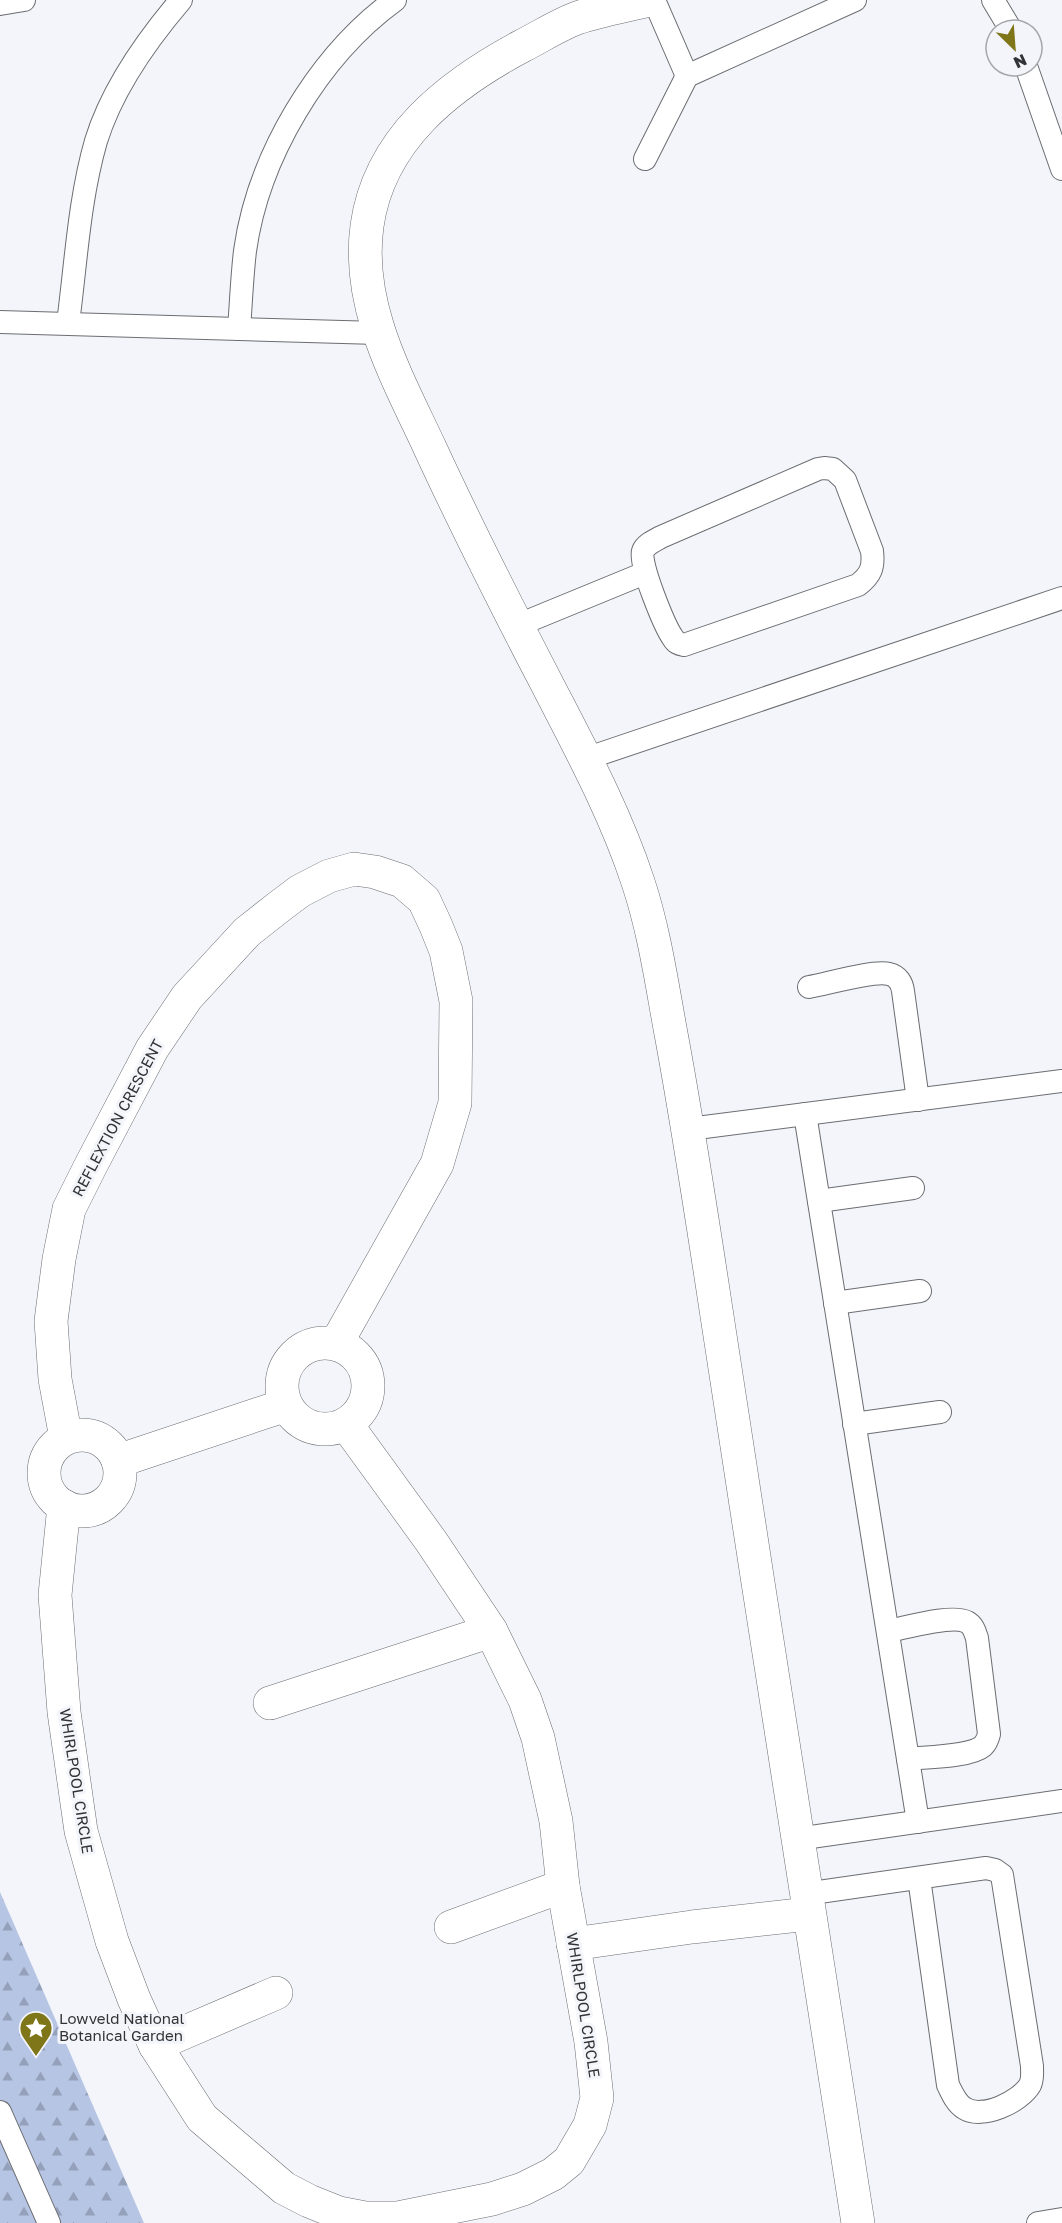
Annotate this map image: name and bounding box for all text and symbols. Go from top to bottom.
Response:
north arrow [984,18,1044,78]
text: N [1011,50,1030,73]
street label: REFLEXTION CRESCENT [68,1036,166,1199]
street label: WHIRLPOOL CIRCLE [57,1707,97,1855]
street label: WHIRLPOOL CIRCLE [564,1931,604,2079]
place label: Lowveld National Botanical Garden [59,2009,185,2044]
place icon: Lowveld National Botanical Garden [18,2010,54,2057]

